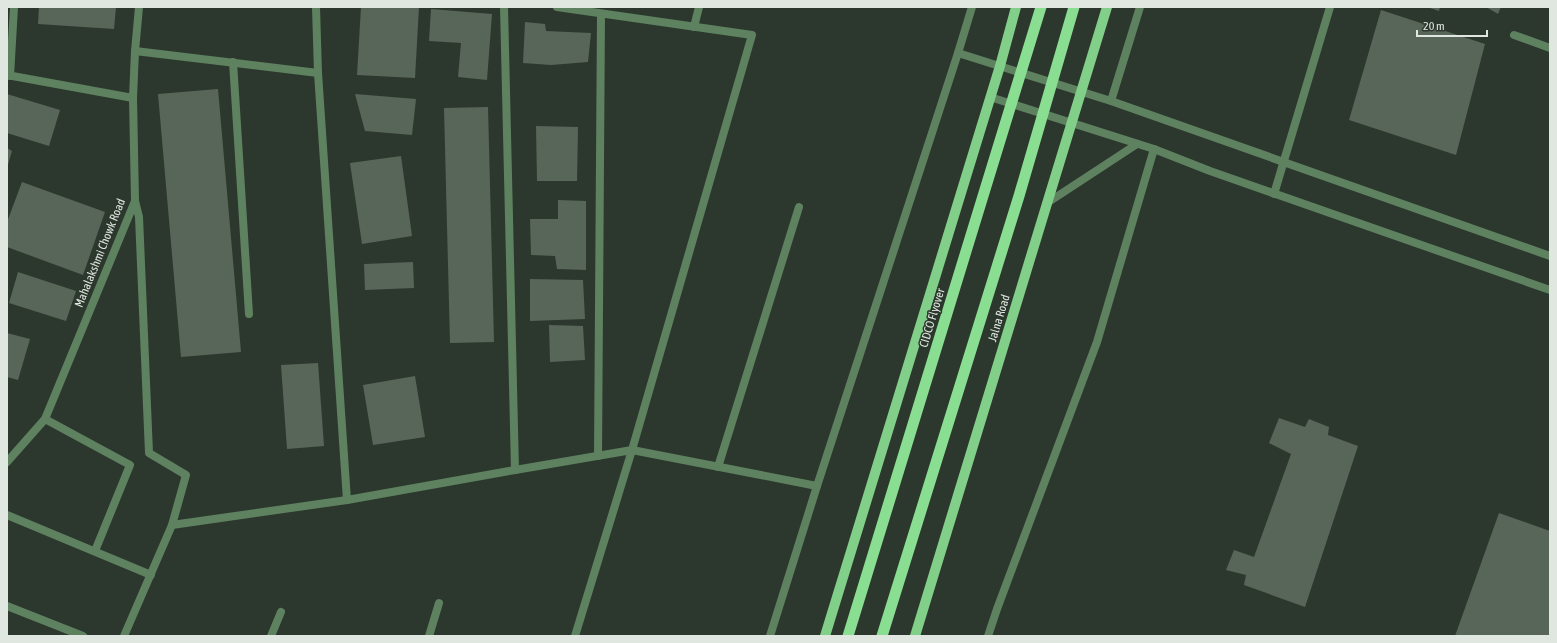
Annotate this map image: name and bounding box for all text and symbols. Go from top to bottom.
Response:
scale bar [1417,12,1487,38]
text: 20 m [1423,19,1445,33]
street label: Mahalakshmi Chowk Road [72,197,128,309]
street label: CIDCO Flyover [916,286,948,349]
street label: Jalna Road [985,293,1013,343]

